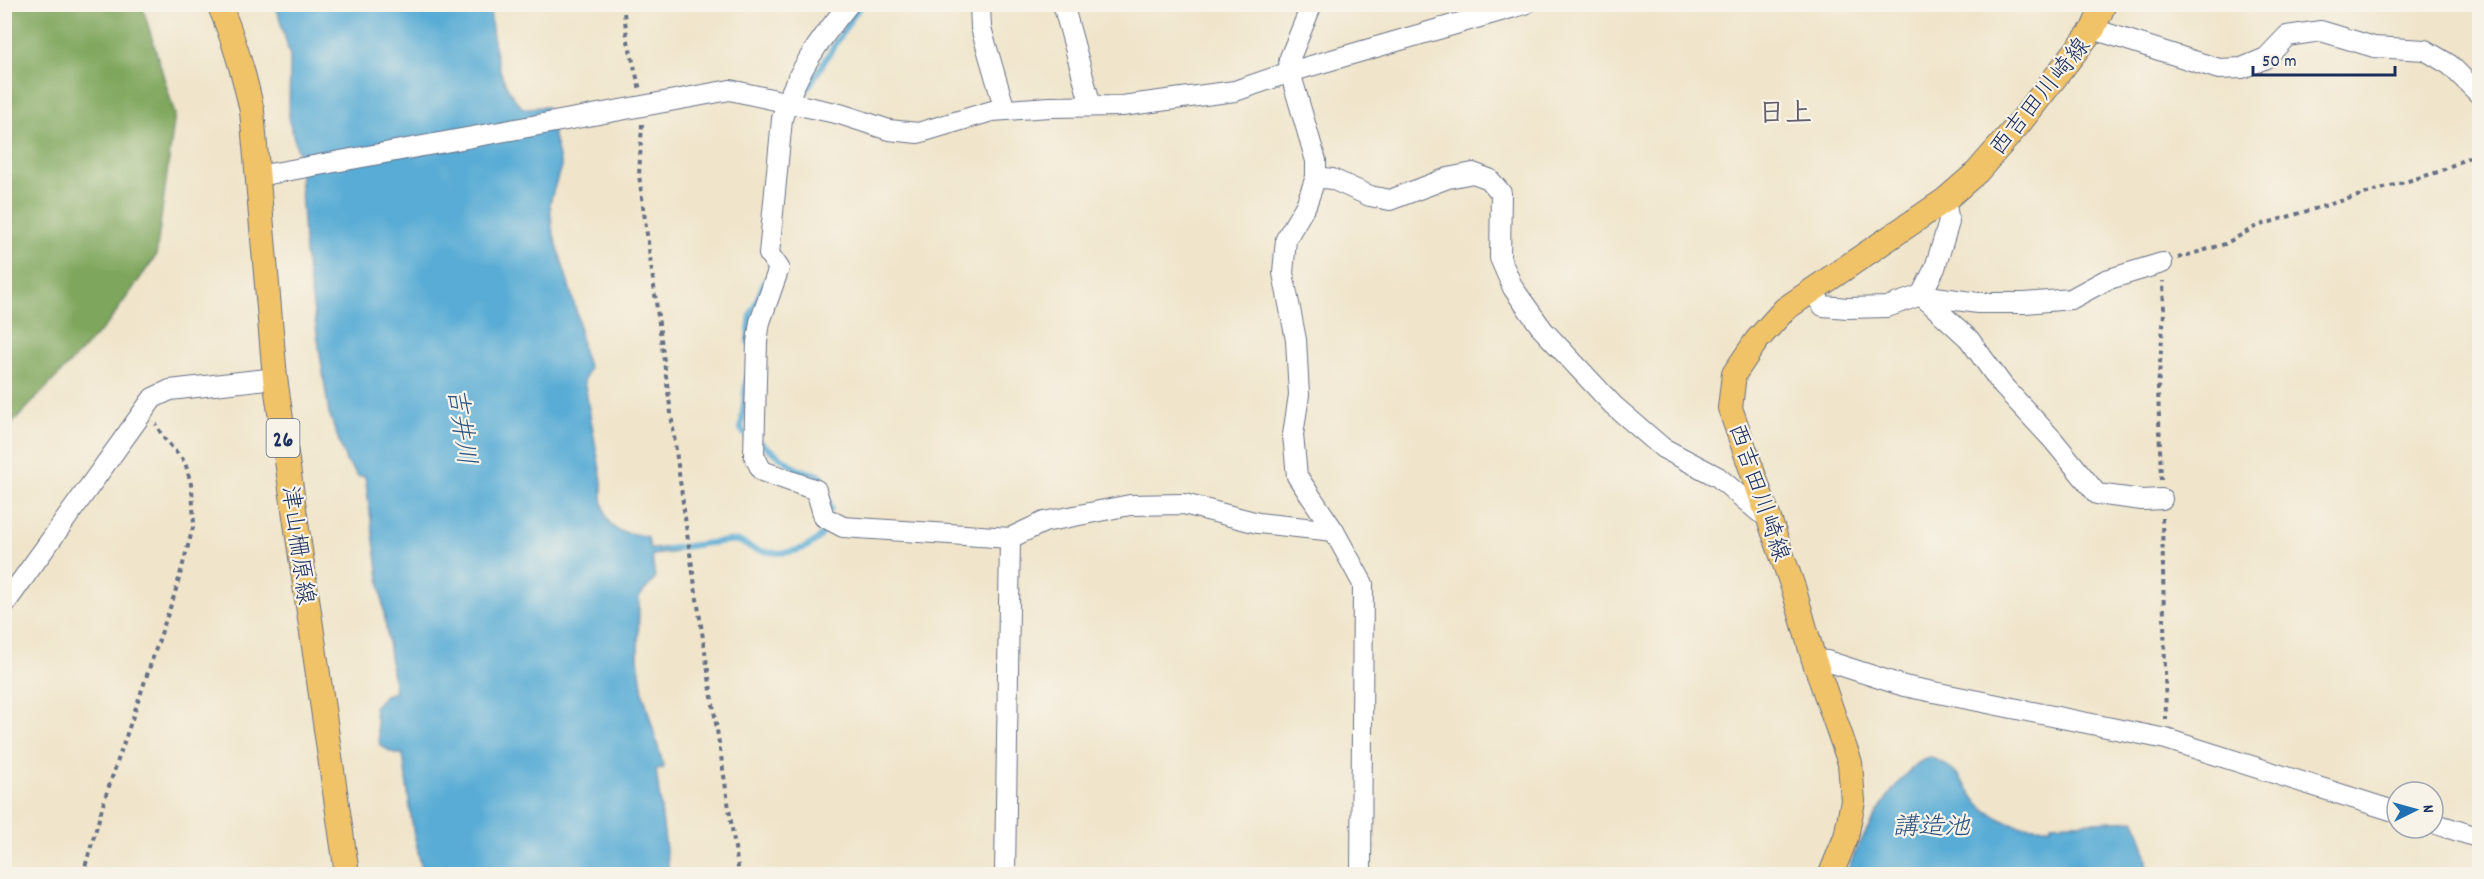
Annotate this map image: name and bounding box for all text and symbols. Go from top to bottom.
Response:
street label: 西吉田川崎線 [1983,31,2100,165]
scale bar [2253,39,2396,77]
text: 50 m [2262,50,2297,75]
district label: 日上 [1758,96,1812,135]
water label: 吉井川 [436,385,483,468]
road number: 26 [266,419,300,457]
street label: 西吉田川崎線 [1718,419,1797,567]
street label: 津山柵原線 [271,484,321,607]
north arrow [2385,780,2445,840]
text: N [2416,804,2439,814]
water label: 講造池 [1892,810,1971,847]

